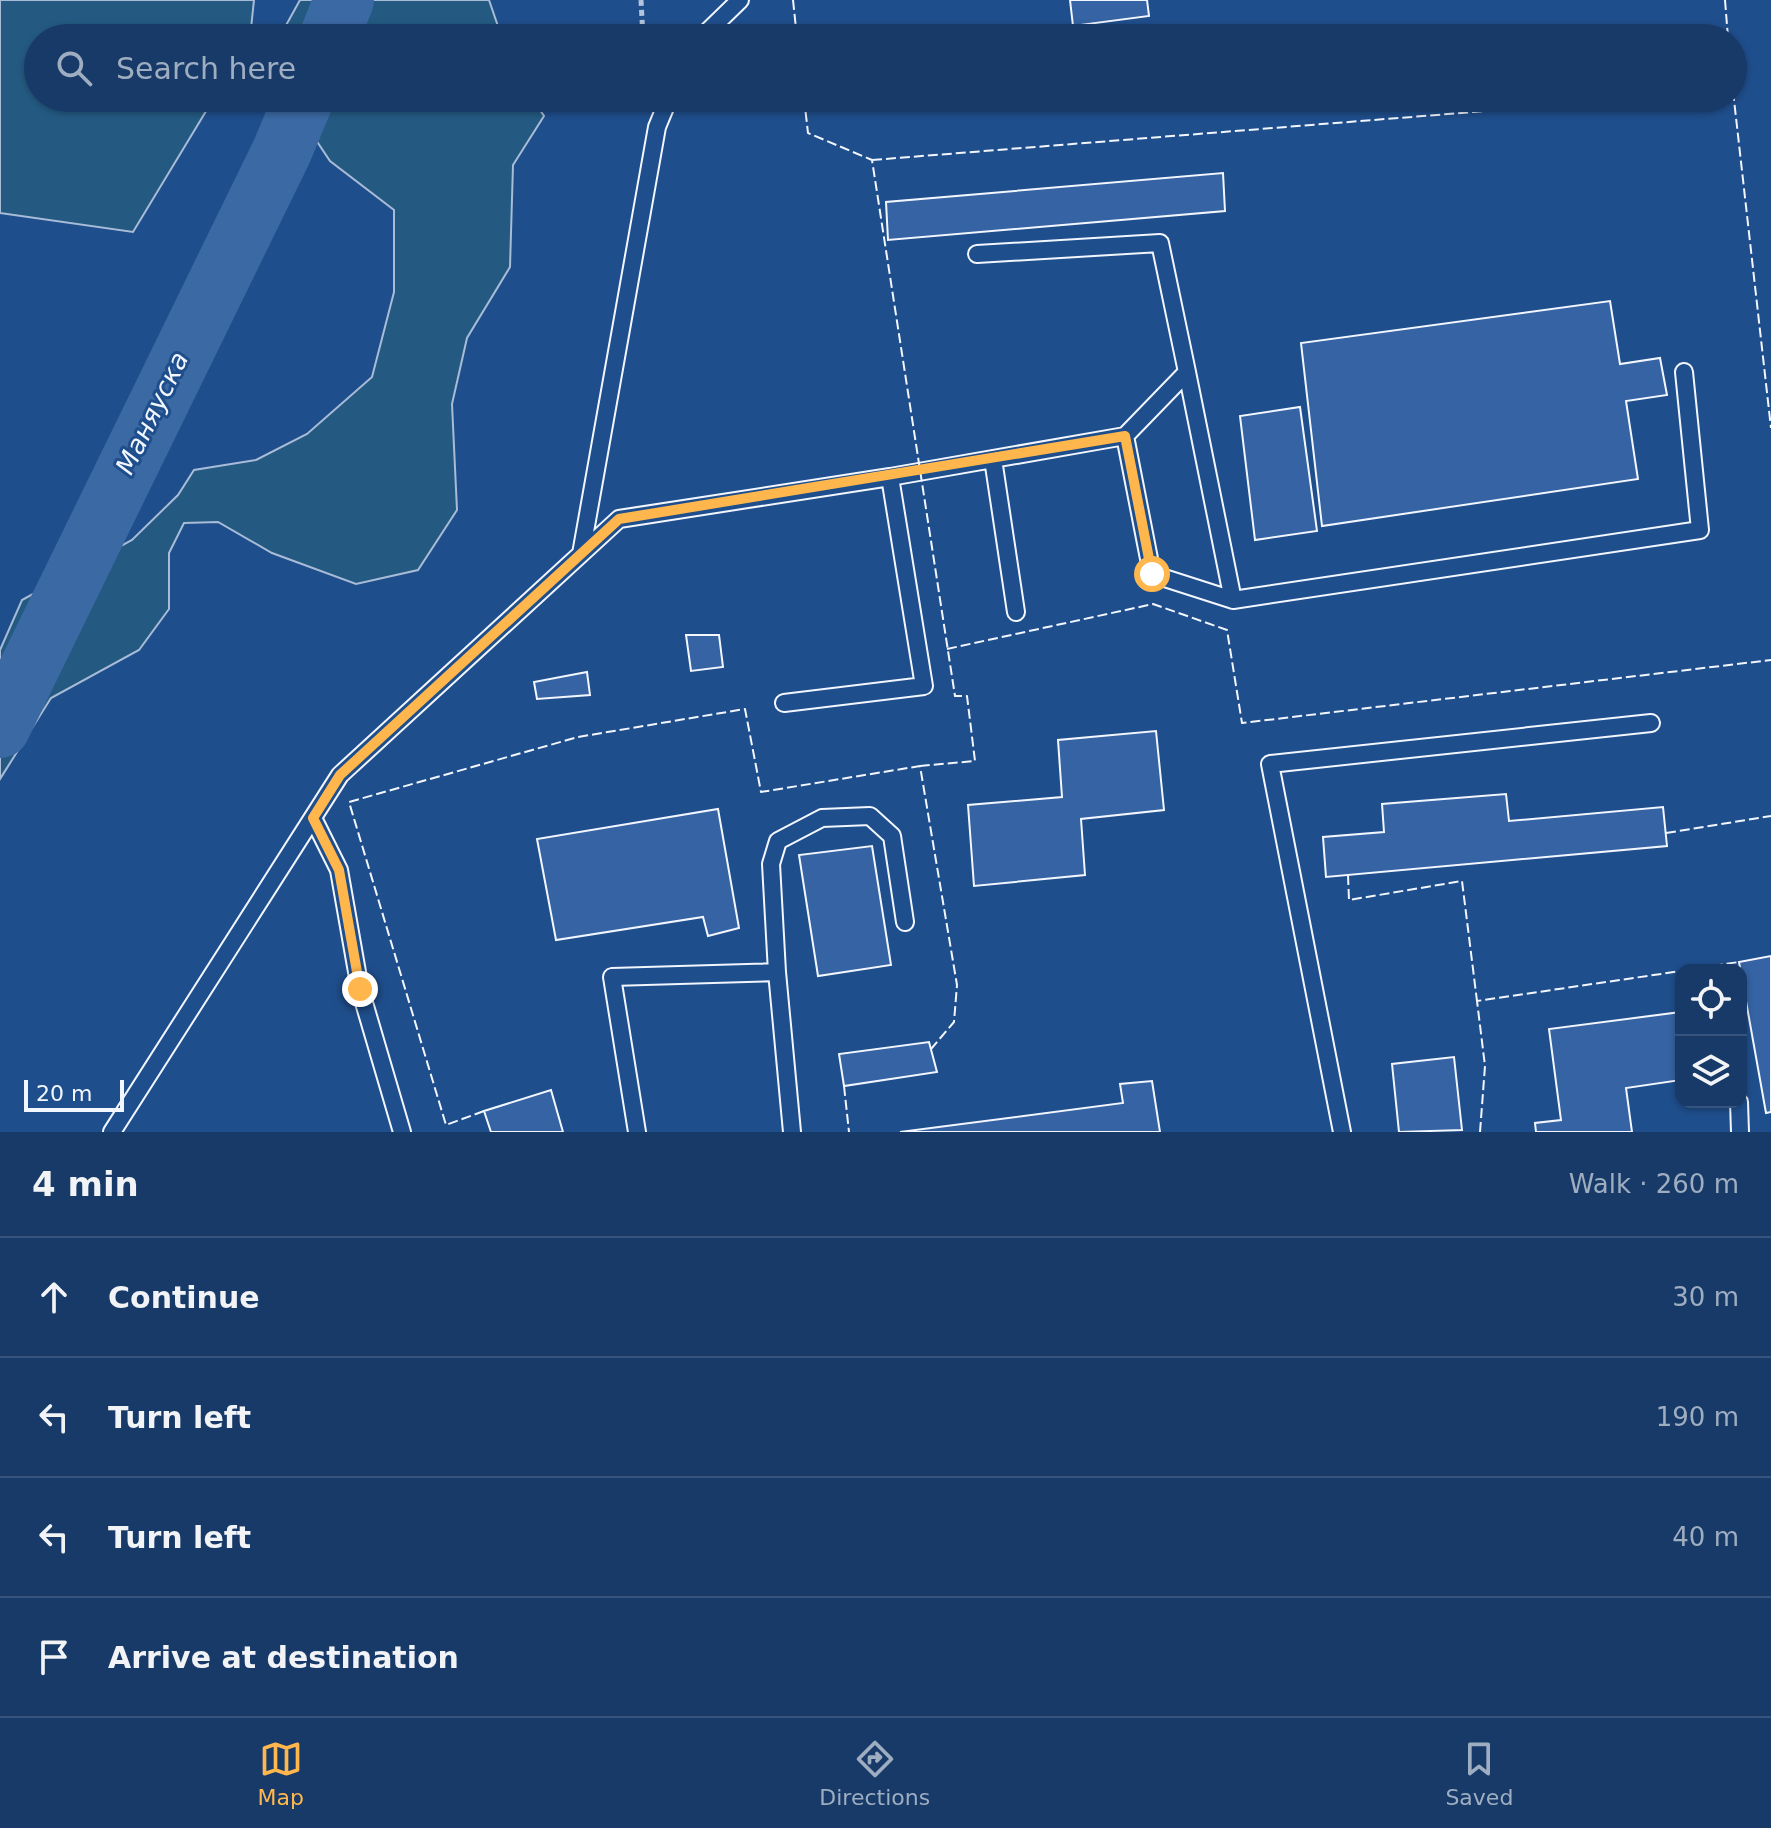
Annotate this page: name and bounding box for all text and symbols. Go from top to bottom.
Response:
search box [24,24,1747,112]
icon: search [52,46,96,90]
text: Search here [116,51,296,86]
water label: Маняуска [110,347,194,479]
route start [1134,556,1170,592]
map controls [1675,964,1747,1108]
button: locate [1675,964,1747,1036]
route end [342,971,378,1007]
button: layers [1675,1036,1747,1108]
scale bar [24,1076,124,1112]
text: 20 m [36,1081,92,1106]
text: 4 min [32,1164,139,1204]
text: Walk · 260 m [1569,1169,1739,1199]
icon: ahead [32,1275,76,1319]
text: Continue [108,1280,260,1315]
text: 30 m [1672,1282,1739,1312]
icon: left [32,1395,76,1439]
text: Turn left [108,1400,251,1435]
text: 190 m [1656,1402,1739,1432]
icon: left [32,1515,76,1559]
text: Turn left [108,1520,251,1555]
text: 40 m [1672,1522,1739,1552]
icon: arrive [32,1635,76,1679]
text: Arrive at destination [108,1640,459,1675]
tab: Map [258,1737,304,1810]
tab: Directions [819,1737,930,1810]
tab: Saved [1445,1737,1513,1810]

